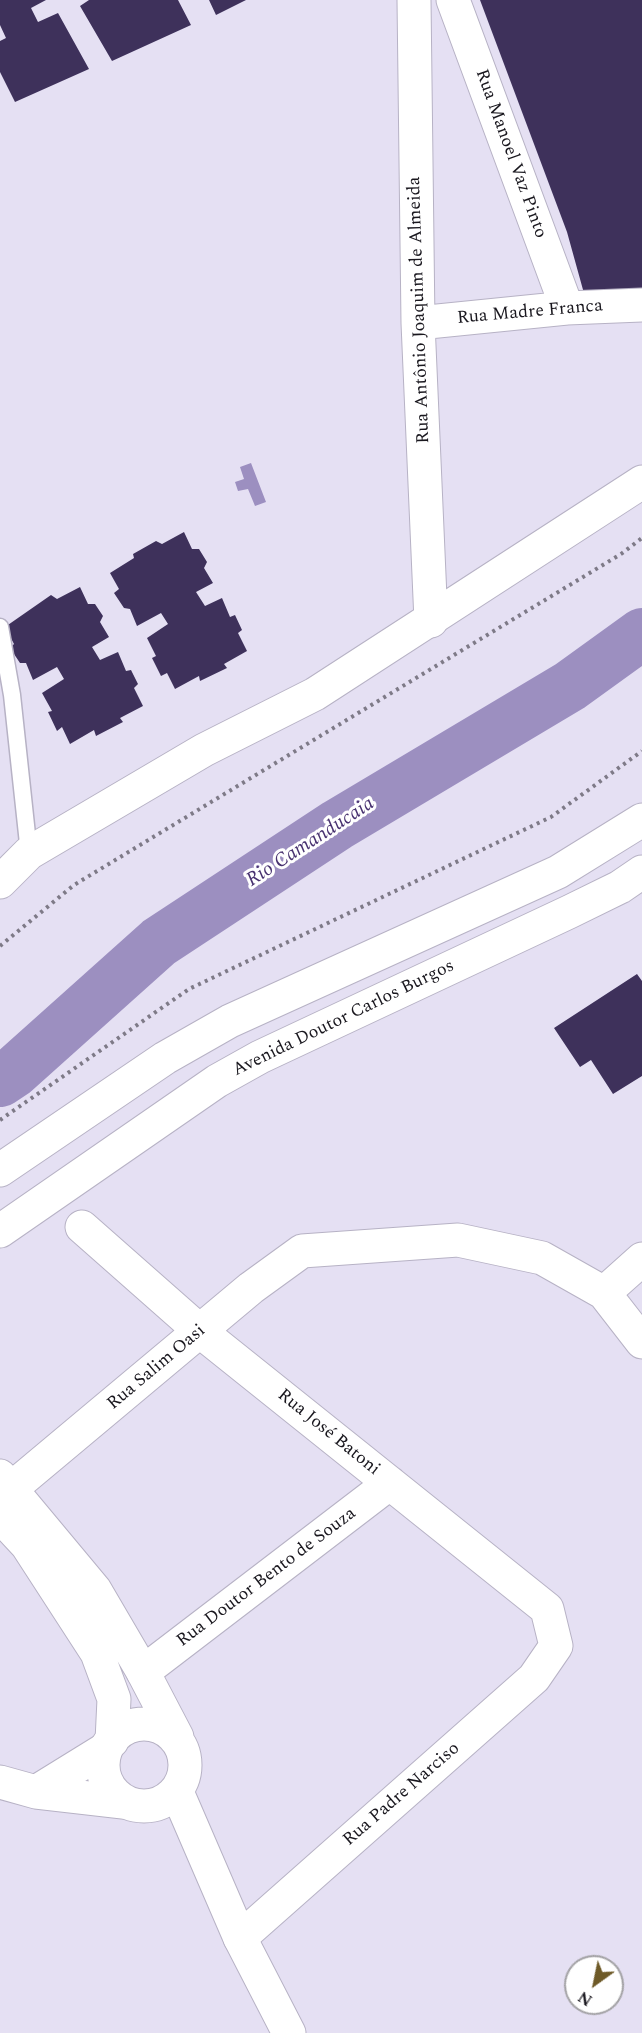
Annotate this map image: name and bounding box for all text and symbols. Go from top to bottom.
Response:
street label: Rua Manoel Vaz Pinto [469,67,551,241]
street label: Rua Antônio Joaquim de Almeida [405,176,435,444]
street label: Rua Madre Franca [456,296,604,330]
water label: Rio Camanducaia [243,793,379,893]
street label: Avenida Doutor Carlos Burgos [230,956,458,1082]
street label: Rua Salim Oasi [103,1321,211,1415]
street label: Rua José Batoni [272,1385,384,1481]
street label: Rua Doutor Bento de Souza [173,1503,361,1653]
street label: Rua Padre Narciso [339,1738,465,1852]
north arrow [564,1955,624,2015]
text: N [573,1985,597,2012]

